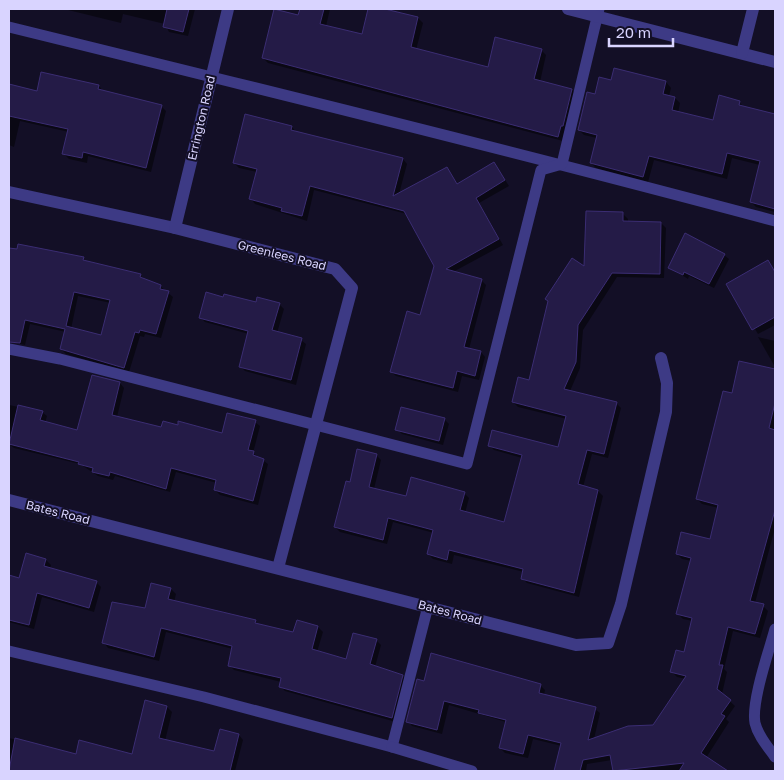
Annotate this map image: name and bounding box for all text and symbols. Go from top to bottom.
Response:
scale bar [609,15,673,47]
text: 20 m [616,23,651,41]
street label: Errington Road [184,74,218,162]
street label: Greenlees Road [236,237,328,273]
street label: Bates Road [25,497,91,527]
street label: Bates Road [417,596,483,628]

